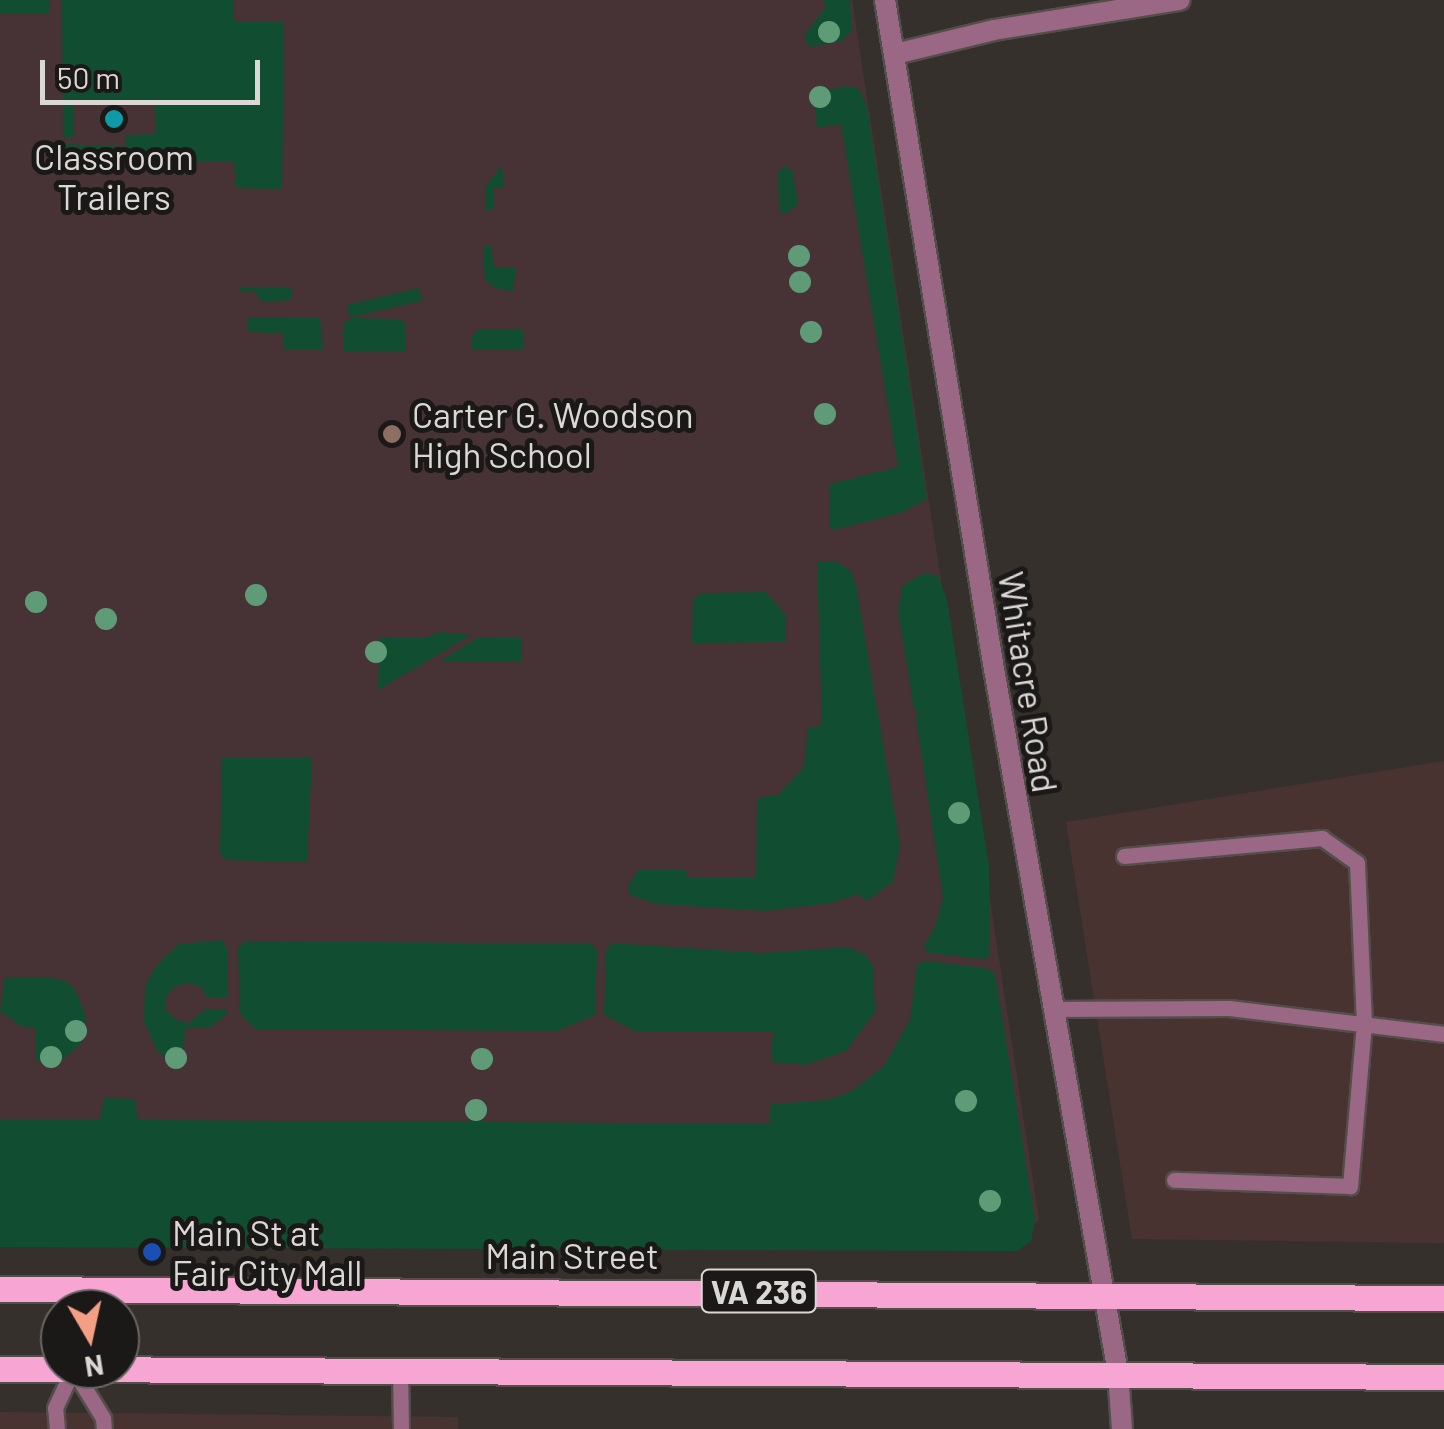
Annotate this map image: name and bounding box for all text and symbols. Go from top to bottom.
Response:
scale bar [45,40,265,102]
text: 50 m [57,59,120,95]
marker: Classroom Trailers [103,108,125,130]
place label: Classroom Trailers [34,135,194,217]
place label: Carter G. Woodson High School [412,393,694,475]
marker: Carter G. Woodson High School [381,423,403,445]
street label: Whitacre Road [991,569,1067,795]
place label: Main St at Fair City Mall [172,1211,362,1293]
street label: Main Street [485,1234,659,1276]
marker: Main St at Fair City Mall [141,1241,163,1263]
road number: VA 236 [699,1264,819,1318]
north arrow [40,1289,140,1389]
text: N [83,1348,106,1385]

